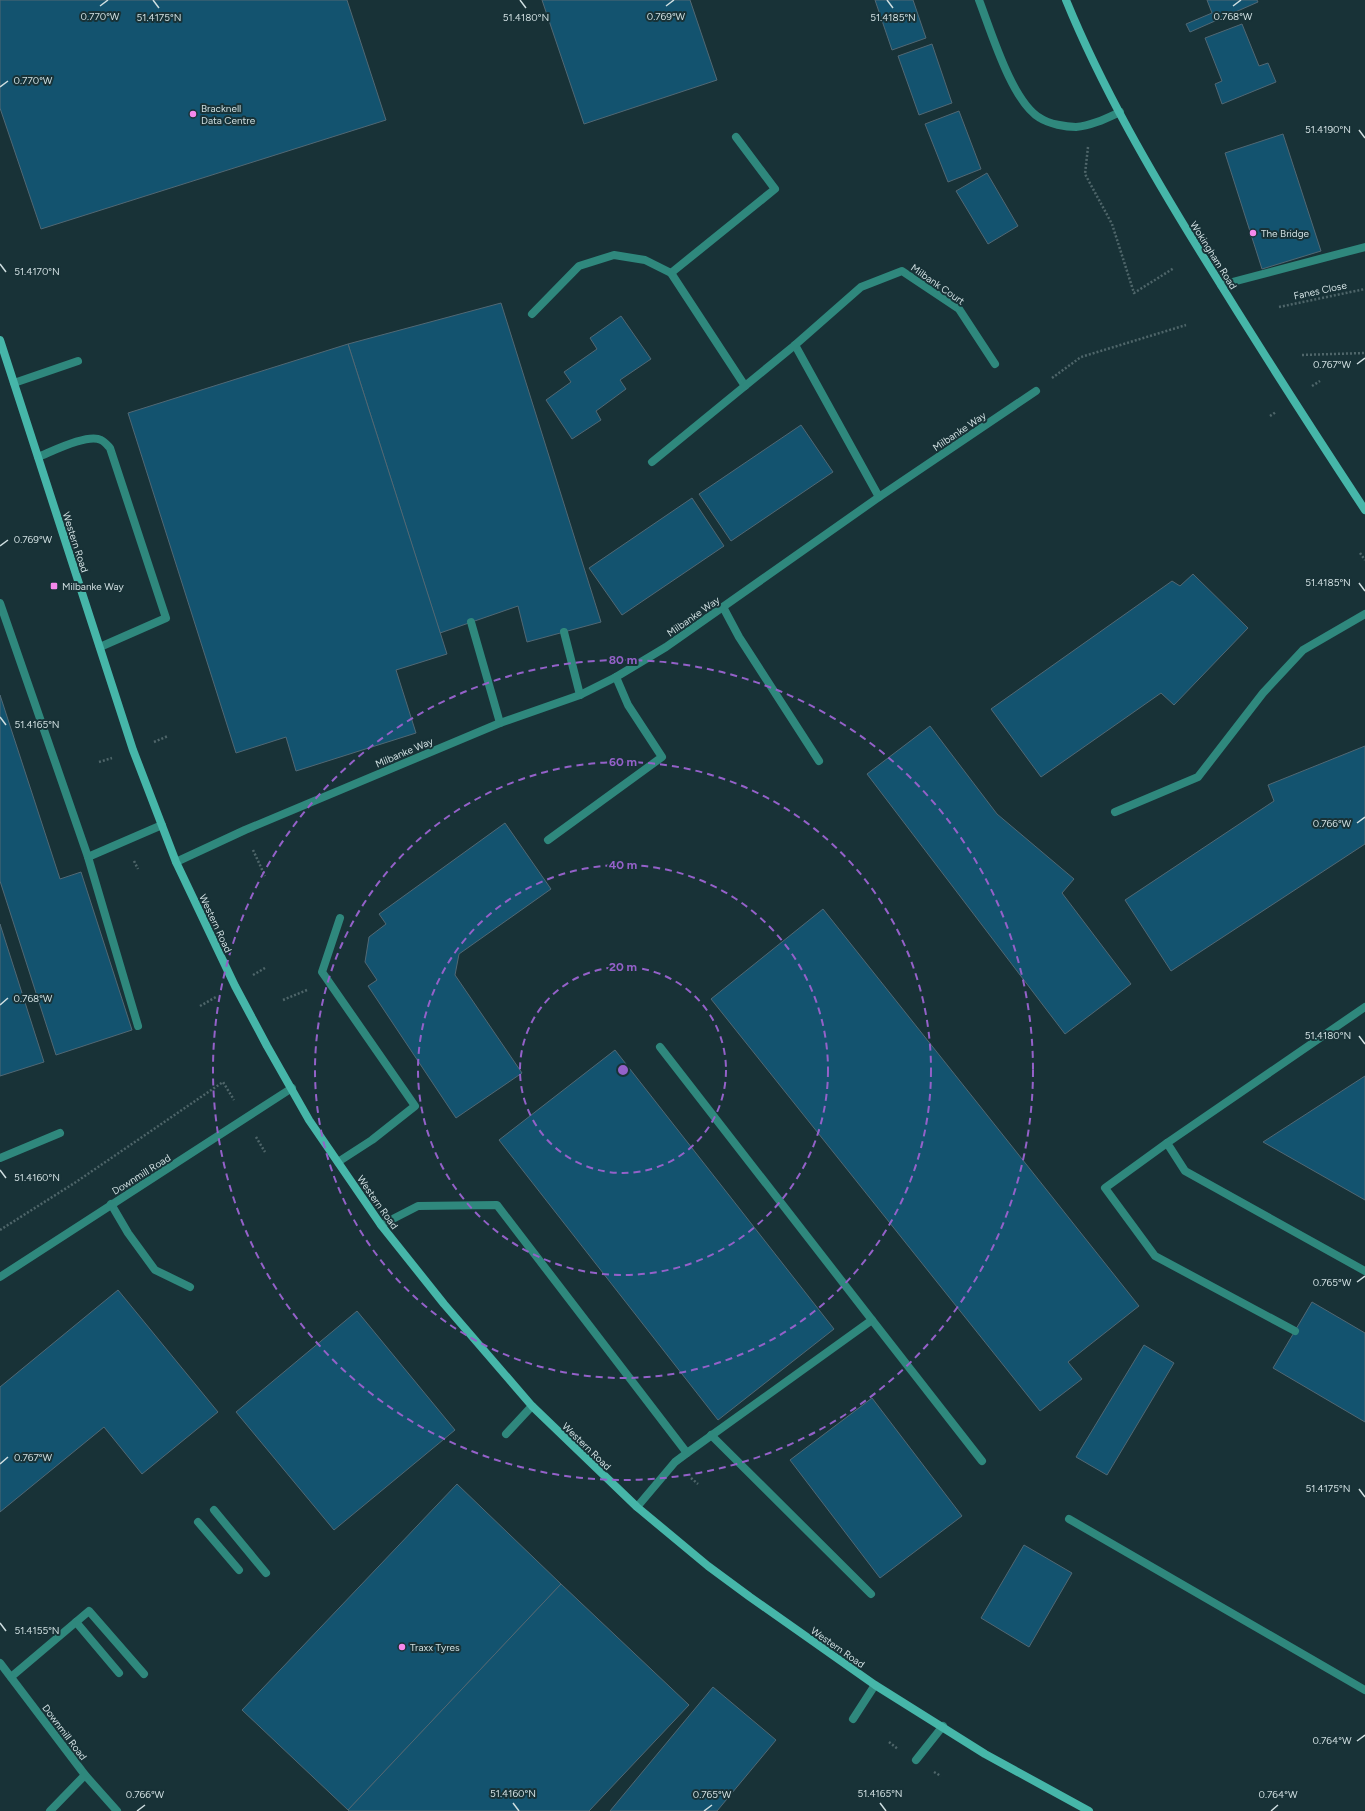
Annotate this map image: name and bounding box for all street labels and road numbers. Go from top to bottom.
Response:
street label: Wokingham Road [1187,219,1240,292]
street label: Milbank Court [908,261,967,308]
street label: Fanes Close [1292,278,1348,302]
street label: Milbanke Way [930,408,989,454]
street label: Western Road [60,510,91,574]
street label: Milbanke Way [664,593,723,639]
street label: Milbanke Way [373,734,436,770]
street label: Western Road [196,892,235,955]
street label: Downmill Road [110,1151,173,1198]
street label: Western Road [354,1173,401,1232]
street label: Western Road [559,1420,614,1473]
street label: Western Road [808,1624,867,1671]
street label: Downmill Road [39,1702,90,1763]

